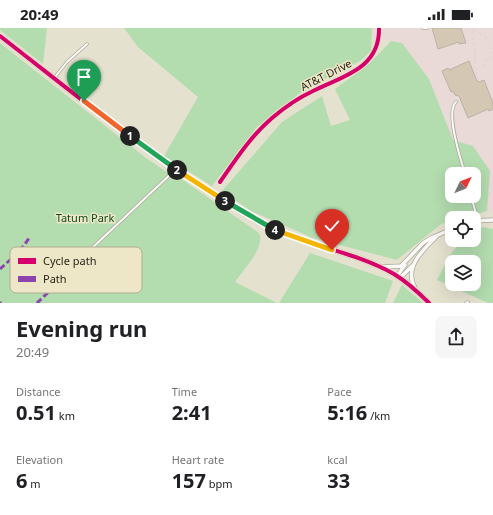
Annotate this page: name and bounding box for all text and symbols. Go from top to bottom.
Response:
text: 20:49 [20,4,59,24]
street label: AT&T Drive [298,55,354,94]
pin [67,60,101,101]
icon: arrive [73,66,95,88]
pin: 1 [120,126,140,146]
text: 1 [127,128,133,143]
pin: 2 [167,160,187,180]
text: 2 [174,162,180,177]
north arrow [445,167,481,203]
map controls [445,167,481,291]
pin: 3 [215,191,235,211]
text: 3 [222,193,228,208]
pin [315,209,349,250]
park label: Tatum Park [56,210,114,225]
button: locate [445,211,481,247]
icon: check [321,215,343,237]
pin: 4 [265,220,285,240]
text: 4 [272,222,278,237]
legend [10,247,142,293]
text: Cycle path [43,253,96,268]
button: layers [445,255,481,291]
text: Path [43,271,67,286]
text: Evening run [16,313,147,343]
button: share [435,316,477,358]
text: 20:49 [16,343,49,361]
text: Distance [16,384,61,399]
text: Time [172,384,197,399]
text: Pace [327,384,352,399]
text: 0.51 [16,399,56,426]
text: 2:41 [172,399,212,426]
text: 5:16 [327,399,367,426]
text: km [56,408,75,423]
text: /km [367,408,390,423]
text: Elevation [16,452,63,467]
text: Heart rate [172,452,224,467]
text: kcal [327,452,348,467]
text: 6 [16,467,27,494]
text: 157 [172,467,206,494]
text: 33 [327,467,350,494]
text: m [27,476,41,491]
text: bpm [206,476,233,491]

